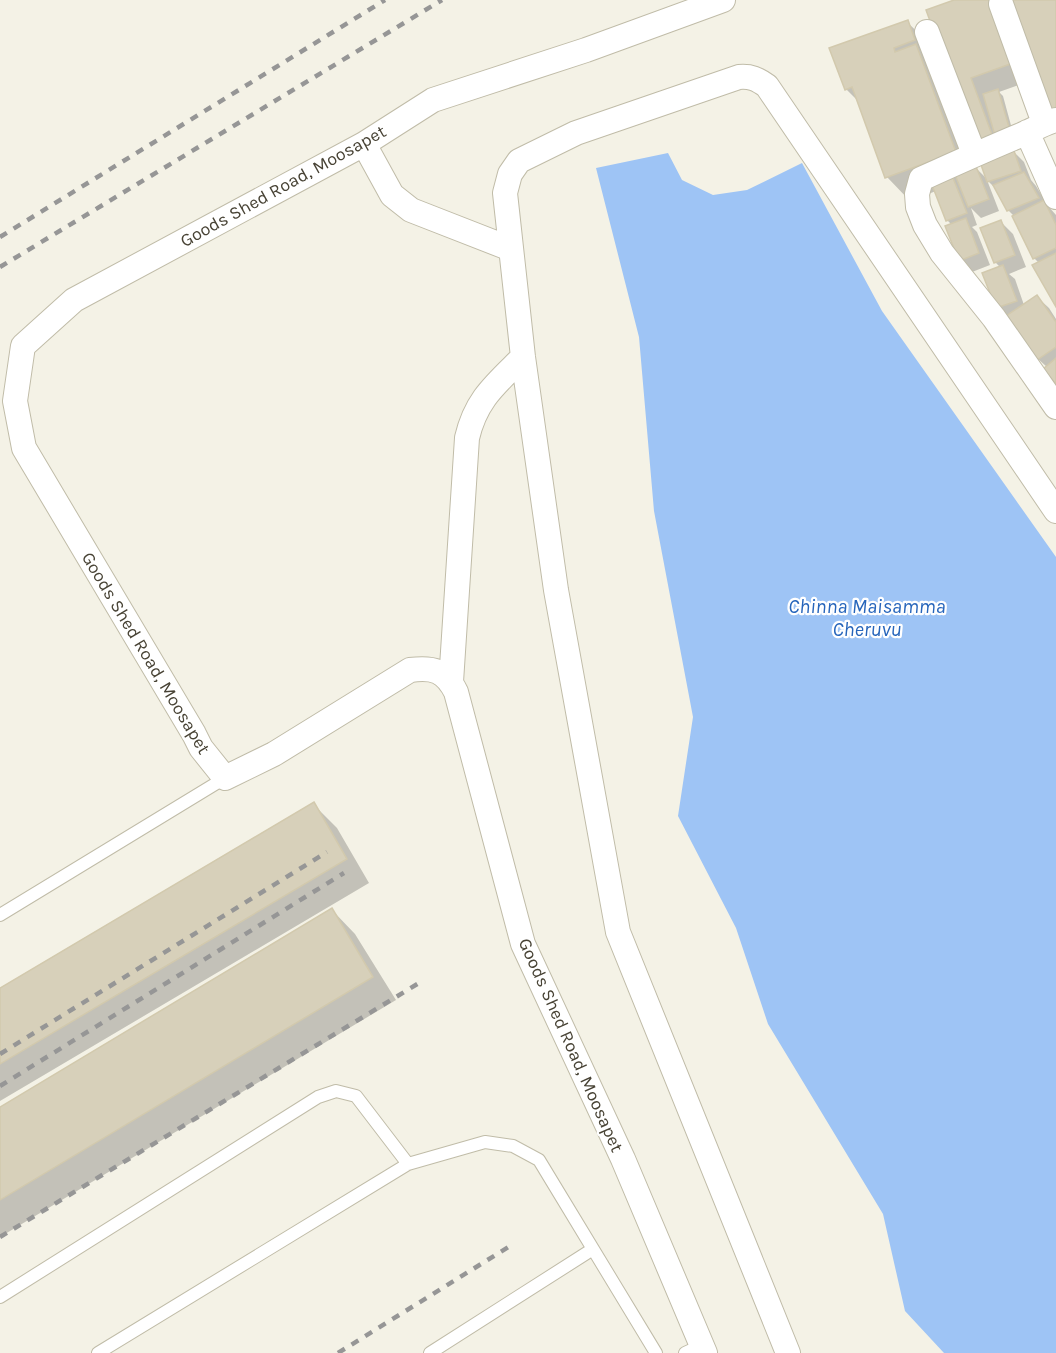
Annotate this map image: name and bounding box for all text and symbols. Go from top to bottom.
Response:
street label: Goods Shed Road, Moosapet [176,120,390,252]
street label: Goods Shed Road, Moosapet [77,548,215,758]
water label: Chinna Maisamma Cheruvu [788,595,946,641]
street label: Goods Shed Road, Moosapet [514,935,628,1156]

